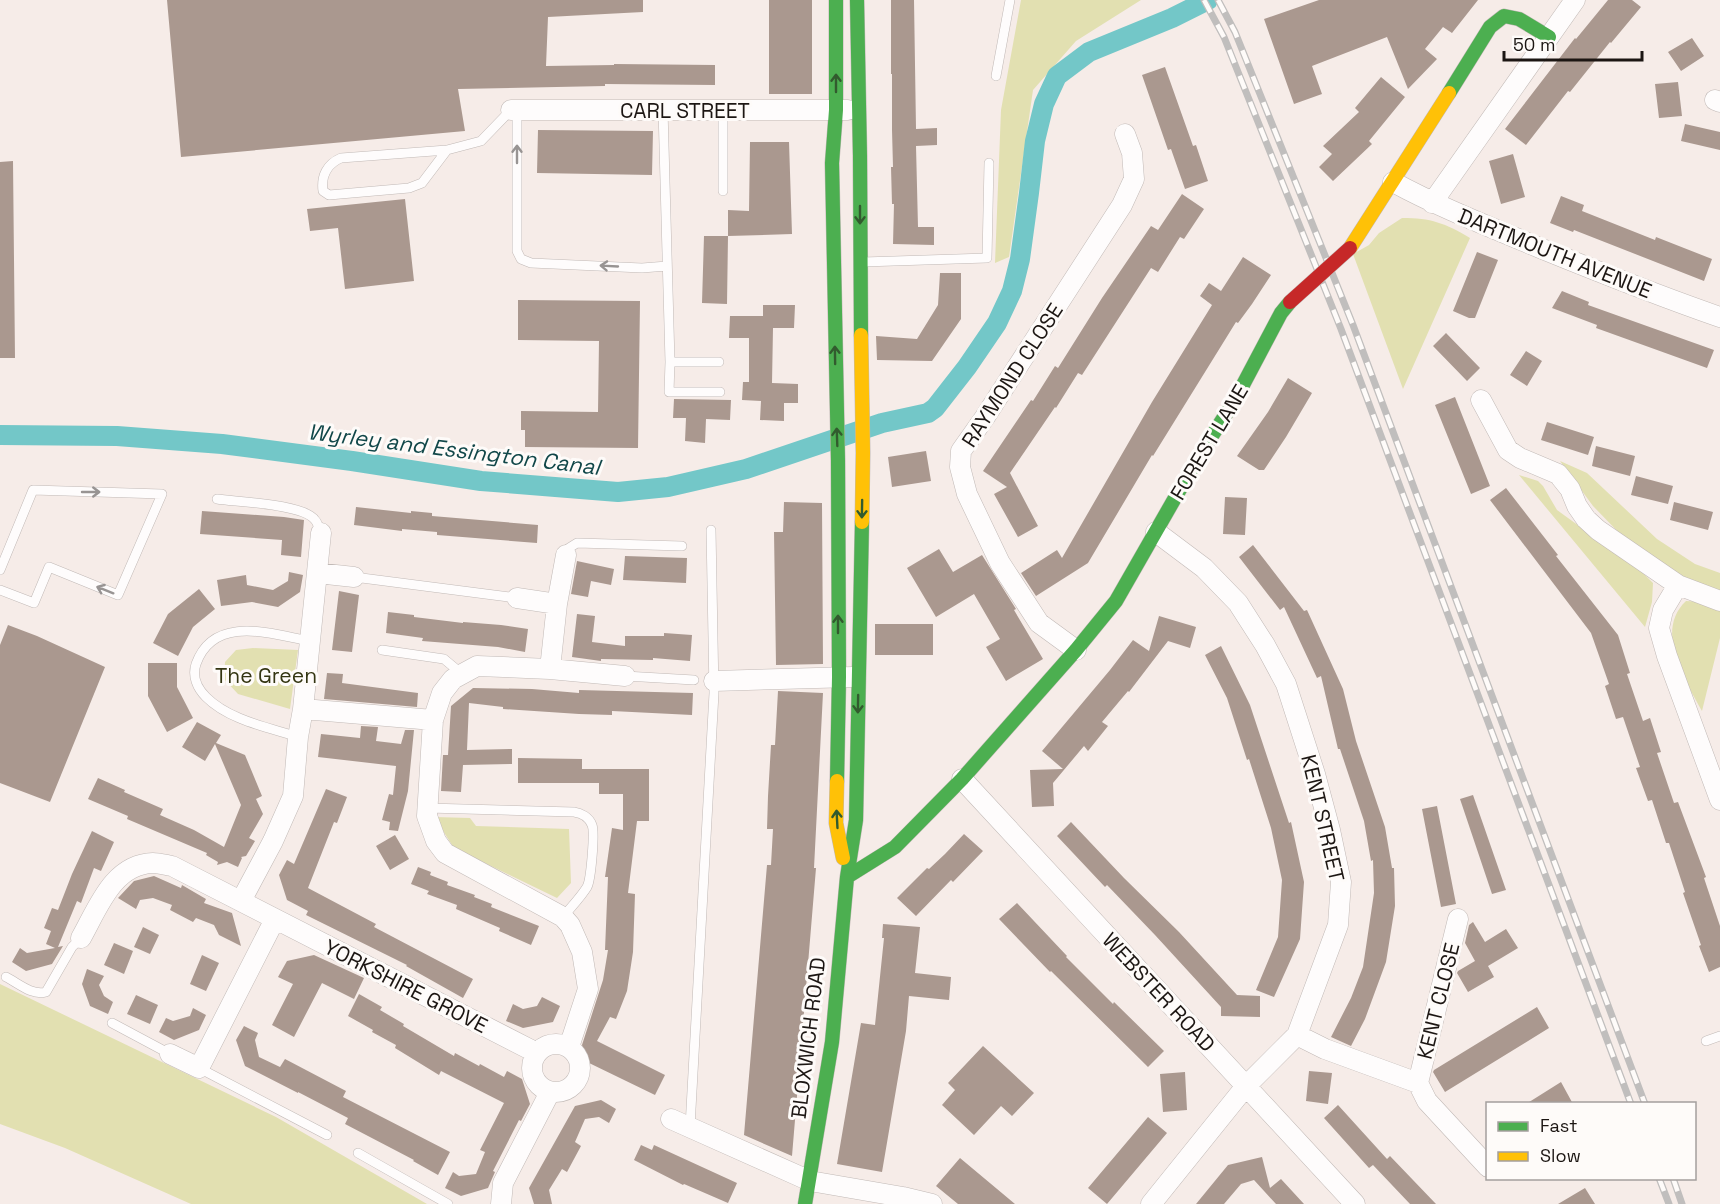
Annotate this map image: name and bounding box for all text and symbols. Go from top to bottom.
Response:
scale bar [1504,24,1642,62]
text: 50 m [1513,33,1555,56]
one-way arrow [830,74,842,94]
street label: CARL STREET [620,97,750,124]
one-way arrow [511,144,523,164]
street label: DARTMOUTH AVENUE [1454,202,1656,304]
one-way arrow [854,204,866,224]
one-way arrow [600,261,620,272]
street label: RAYMOND CLOSE [955,298,1069,452]
one-way arrow [830,345,841,365]
street label: FOREST LANE [1164,379,1254,505]
water label: Wyrley and Essington Canal [306,417,604,481]
one-way arrow [832,428,843,448]
one-way arrow [81,486,101,498]
one-way arrow [856,499,868,519]
one-way arrow [96,584,115,595]
one-way arrow [833,615,844,635]
park label: The Green [215,662,317,689]
one-way arrow [852,694,864,714]
street label: KENT STREET [1295,752,1351,884]
one-way arrow [831,810,842,830]
street label: WEBSTER ROAD [1097,927,1221,1057]
street label: YORKSHIRE GROVE [320,933,492,1039]
street label: KENT CLOSE [1410,940,1466,1062]
street label: BLOXWICH ROAD [785,956,831,1120]
legend [1486,1102,1696,1180]
text: Fast [1540,1114,1577,1137]
text: Slow [1540,1144,1581,1167]

